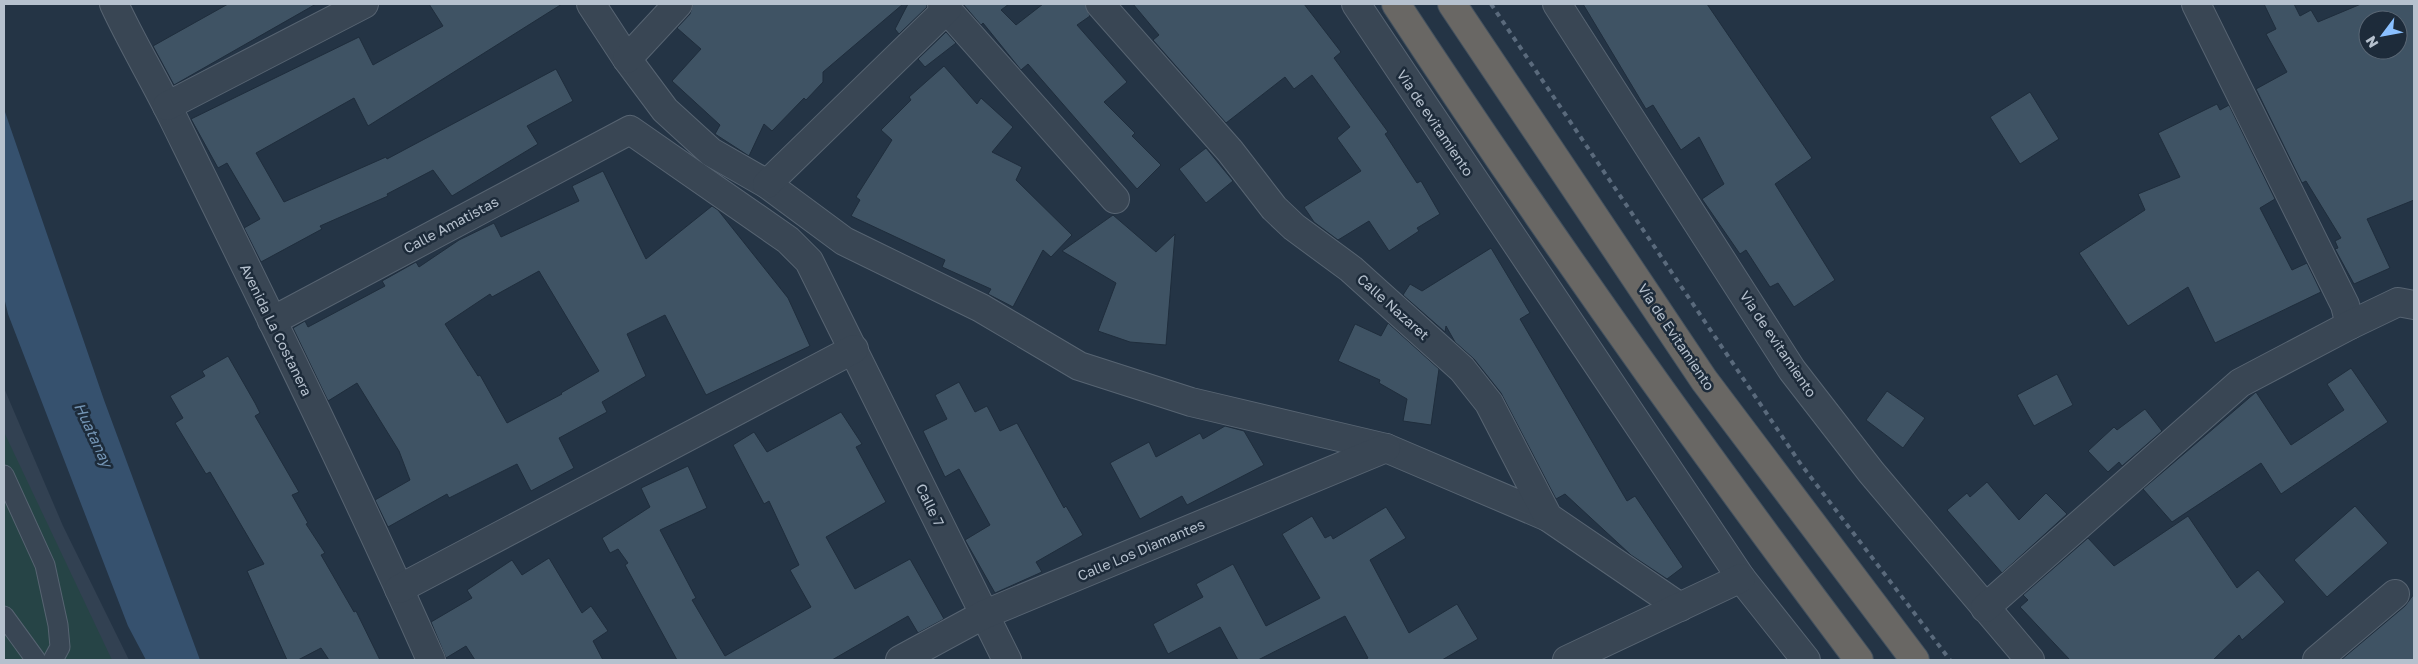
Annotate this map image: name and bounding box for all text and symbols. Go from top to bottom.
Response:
north arrow [2358,10,2408,60]
text: N [2362,33,2382,51]
street label: Via de evitamiento [1394,66,1477,179]
street label: Calle Amatistas [400,192,501,257]
street label: Avenida La Costanera [237,261,316,399]
street label: Calle Nazaret [1354,270,1433,343]
street label: Vía de Evitamiento [1634,280,1718,393]
street label: Via de evitamiento [1737,287,1820,400]
water label: Huatanay [70,399,118,472]
street label: Calle 7 [913,481,948,529]
street label: Calle Los Diamantes [1075,515,1207,584]

